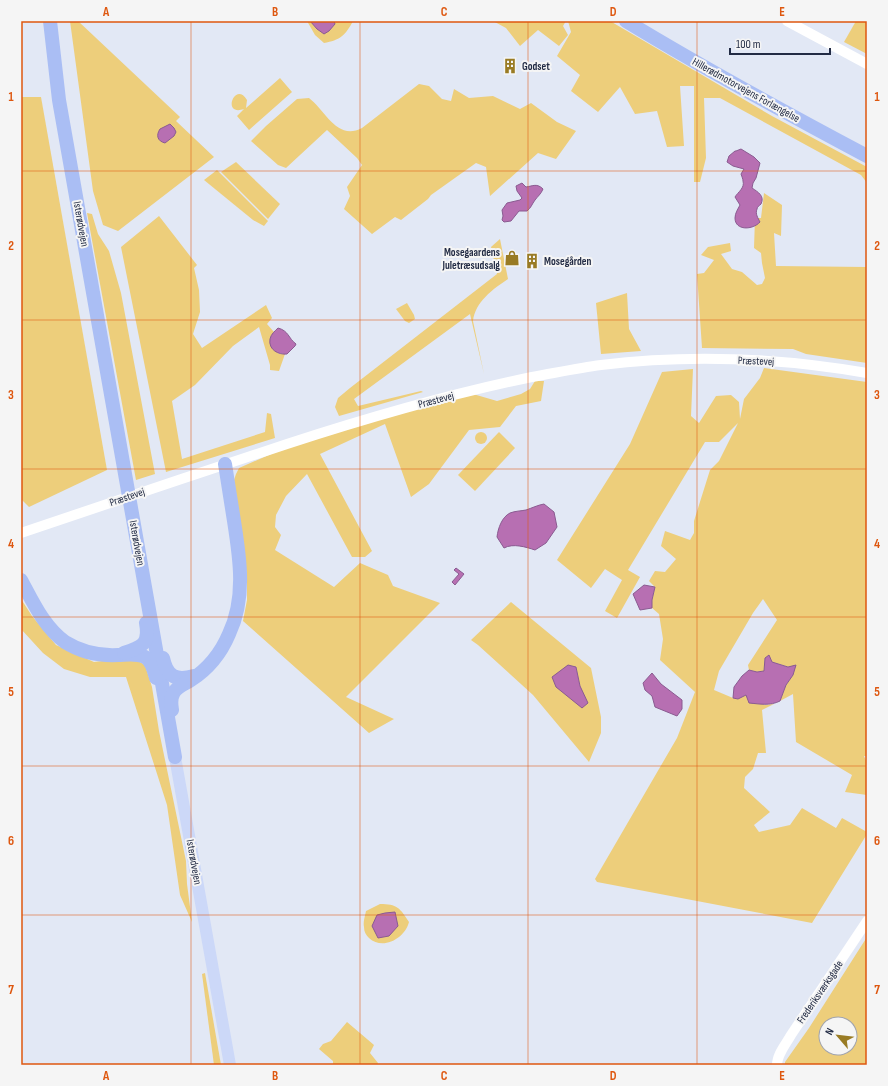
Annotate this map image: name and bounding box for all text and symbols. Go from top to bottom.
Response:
text: A [102,4,110,20]
text: B [272,4,278,20]
text: C [441,4,448,20]
text: D [610,4,617,20]
text: E [779,4,785,20]
scale bar [730,30,830,56]
text: 100 m [736,37,761,52]
street label: Hillerødmotorvejens Forlængelse [690,55,802,125]
building icon: Godset [501,57,519,75]
place label: Godset [522,60,550,73]
text: 1 [8,89,14,105]
text: 1 [874,89,880,105]
street label: Isterødvejen [71,200,91,248]
text: 2 [8,238,14,254]
text: 2 [874,238,880,254]
place label: Mosegaardens Juletræsudsalg [442,246,500,272]
shop icon: Mosegaardens Juletræsudsalg [503,249,521,267]
building icon: Mosegården [523,252,541,270]
place label: Mosegården [544,255,591,268]
street label: Præstevej [738,354,774,368]
text: 3 [8,387,14,403]
text: 3 [874,387,880,403]
street label: Præstevej [417,389,455,411]
street label: Præstevej [108,485,146,509]
street label: Isterødvejen [127,519,147,567]
text: 4 [8,536,14,552]
text: 4 [874,536,880,552]
text: 5 [8,684,14,700]
text: 5 [874,684,880,700]
text: 6 [8,833,14,849]
text: 6 [874,833,880,849]
street label: Isterødvejen [184,838,204,886]
street label: Frederiksværksgade [794,958,846,1026]
text: 7 [8,982,14,998]
text: 7 [874,982,880,998]
north arrow [818,1016,858,1056]
text: N [822,1026,837,1037]
text: A [102,1068,110,1084]
text: B [272,1068,278,1084]
text: C [441,1068,448,1084]
text: D [610,1068,617,1084]
text: E [779,1068,785,1084]

